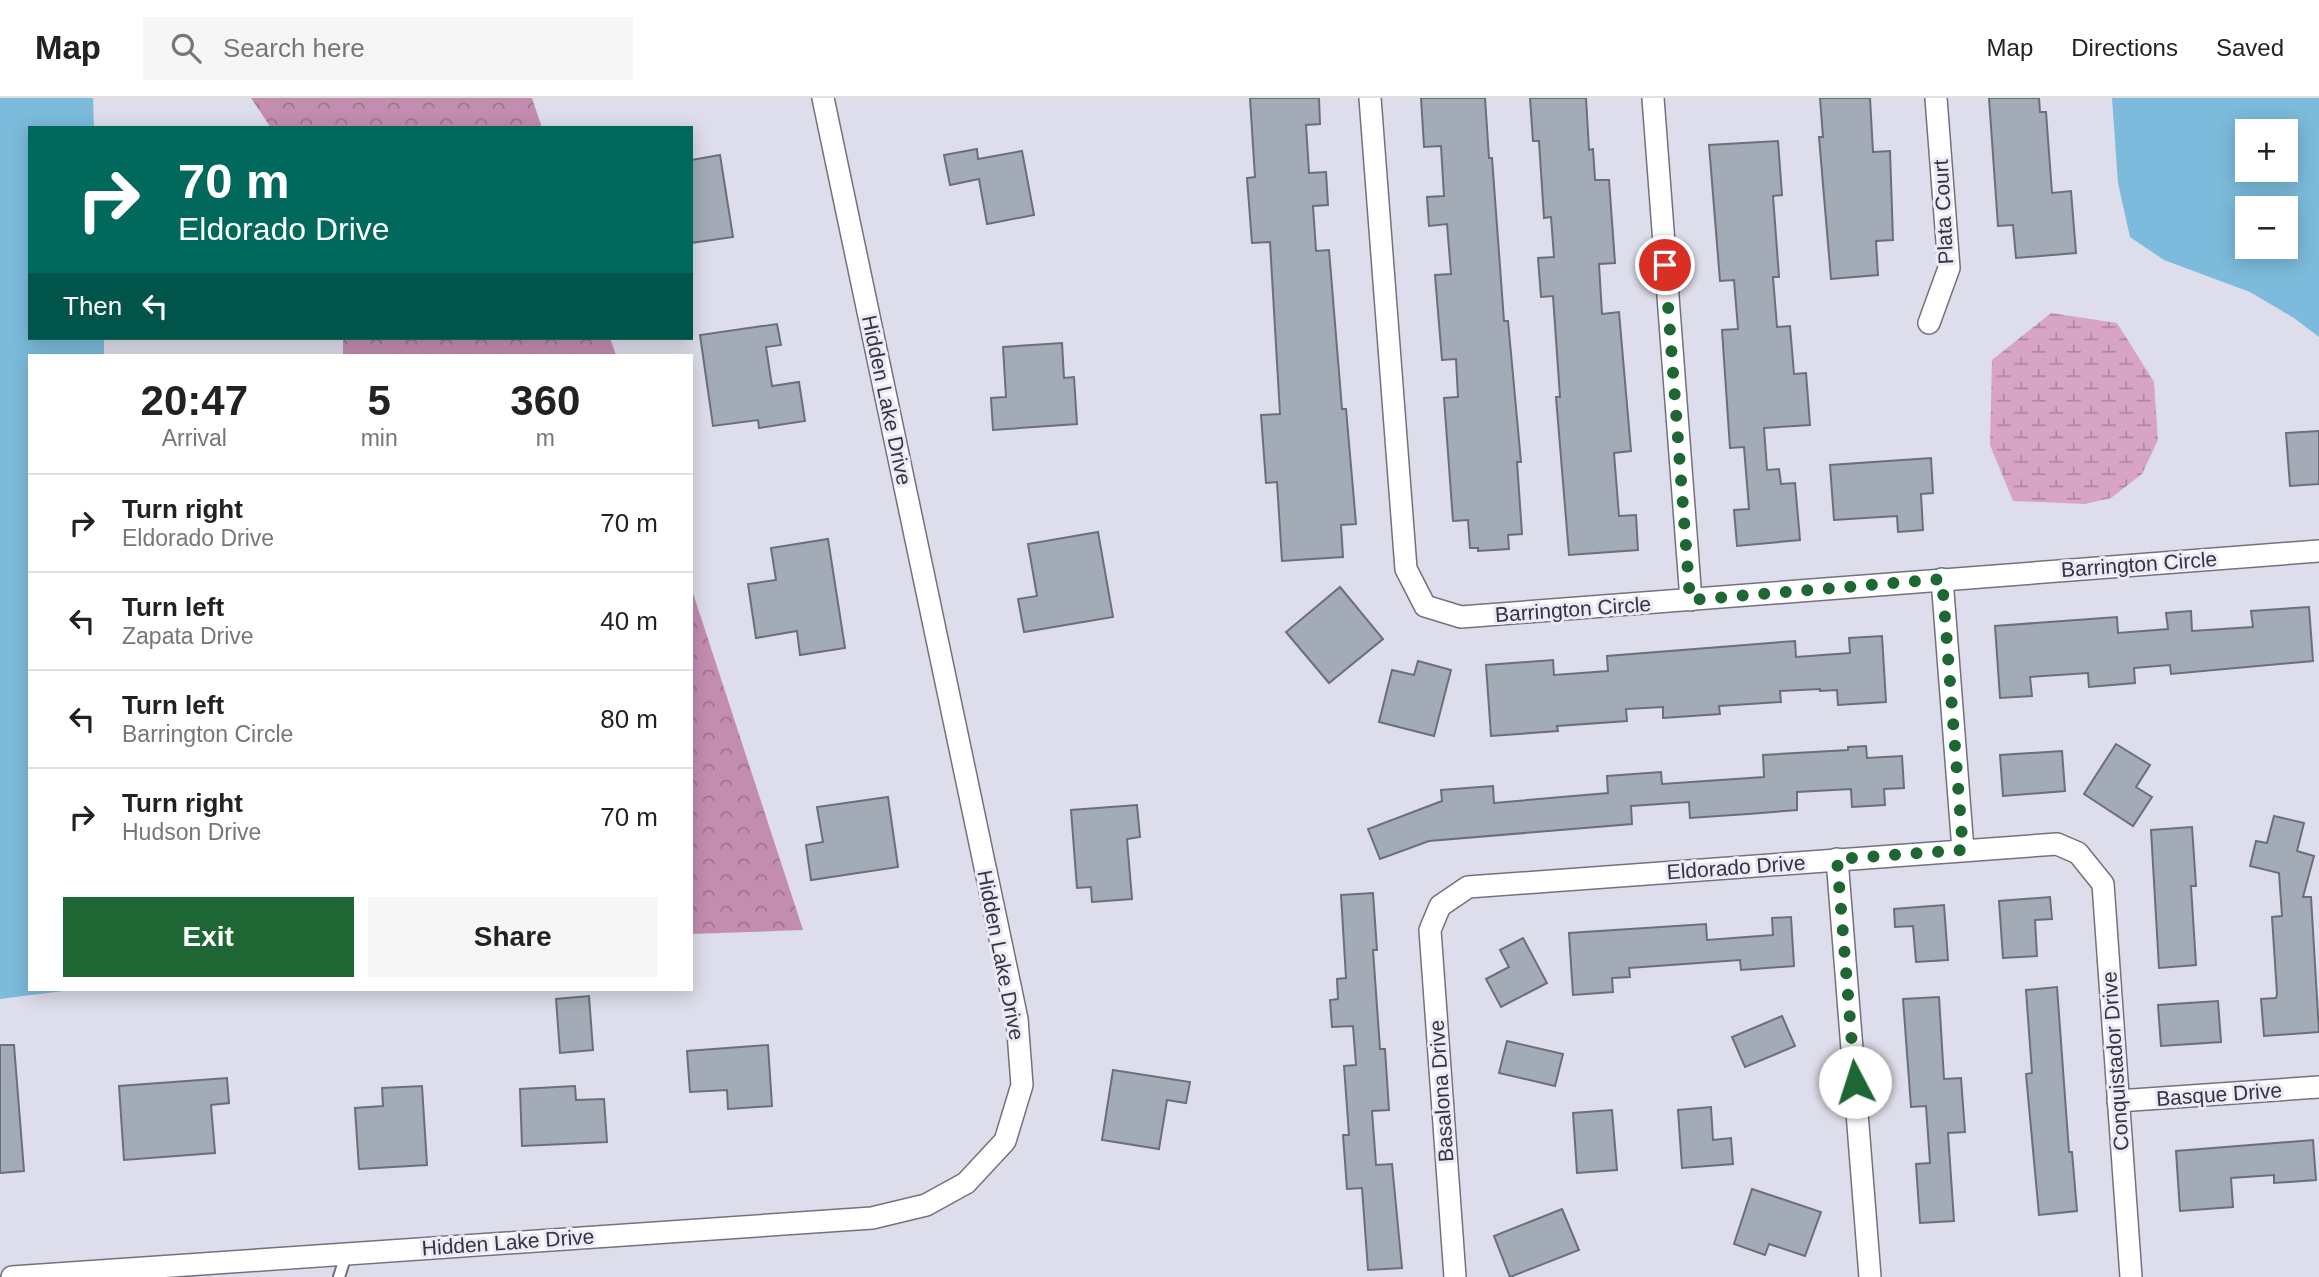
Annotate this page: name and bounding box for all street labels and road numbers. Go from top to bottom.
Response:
street label: Plata Court [1929,159,1957,265]
street label: Hidden Lake Drive [858,313,916,487]
street label: Barrington Circle [2060,547,2218,581]
street label: Barrington Circle [1494,592,1652,626]
street label: Eldorado Drive [1666,851,1806,883]
street label: Hidden Lake Drive [973,868,1029,1042]
street label: Conquistador Drive [2097,971,2133,1151]
street label: Basalona Drive [1425,1019,1457,1163]
street label: Basque Drive [2155,1078,2283,1110]
street label: Hidden Lake Drive [421,1225,595,1259]

